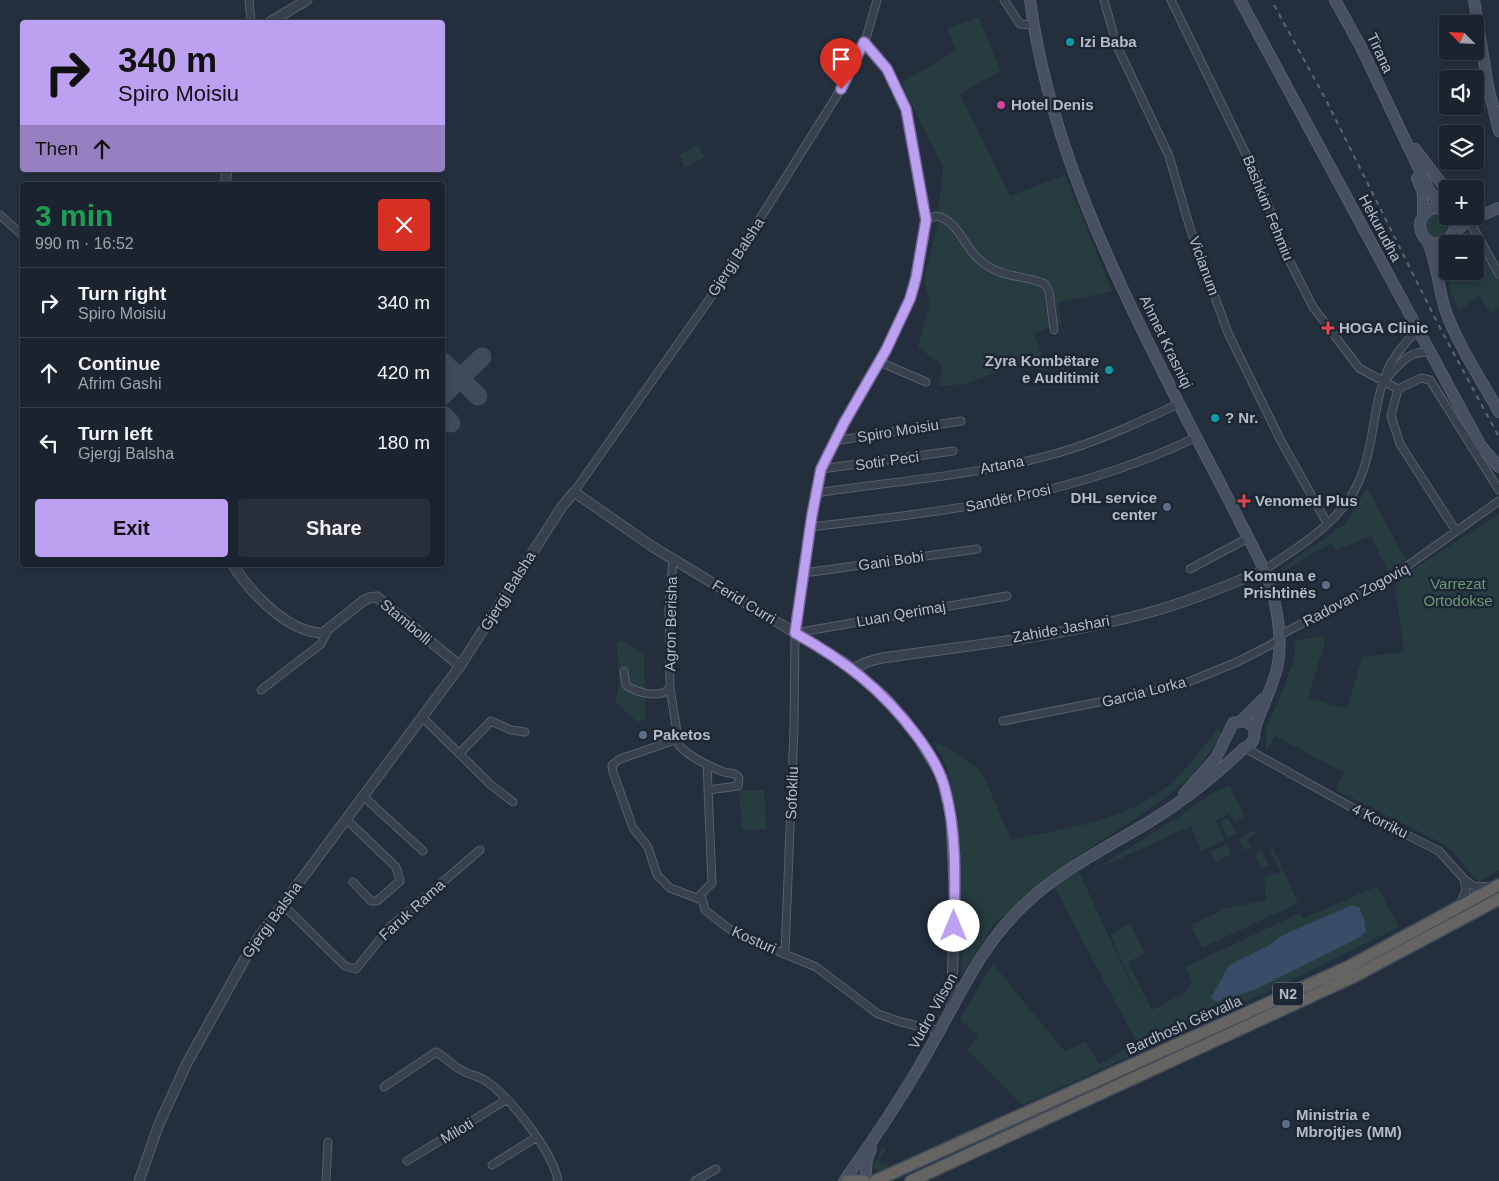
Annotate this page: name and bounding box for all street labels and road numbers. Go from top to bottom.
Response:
street label: Tirana [1364,30,1397,76]
street label: Bashkim Fehmiu [1240,153,1297,263]
street label: Hekurudha [1356,191,1405,265]
street label: Gjergj Balsha [704,214,768,299]
street label: Vicianum [1186,234,1223,298]
street label: Ahmet Krasniqi [1137,292,1196,391]
street label: Spiro Moisiu [856,416,940,445]
street label: Sotir Peci [854,448,920,473]
street label: Artana [979,452,1026,477]
street label: Sandër Prosi [964,480,1052,515]
street label: Gjergj Balsha [477,547,539,633]
street label: Gani Bobi [857,548,925,574]
street label: Radovan Zogoviq [1300,559,1412,630]
street label: Agron Berisha [661,576,680,672]
street label: Ferid Curri [710,576,779,627]
street label: Stambolli [377,595,435,648]
street label: Luan Qerimaj [855,597,947,630]
street label: Zahide Jashari [1011,612,1111,645]
street label: Garcia Lorka [1100,673,1188,710]
street label: Sofokliu [782,766,801,820]
street label: 4 Korriku [1350,800,1411,841]
street label: Faruk Rama [375,875,449,944]
street label: Gjergj Balsha [238,878,305,961]
street label: Kosturi [729,922,779,957]
street label: Vudro Vilson [905,970,960,1052]
road number: N2 [1273,982,1303,1006]
street label: Bardhosh Gërvalla [1124,991,1245,1058]
street label: Miloti [437,1114,476,1147]

